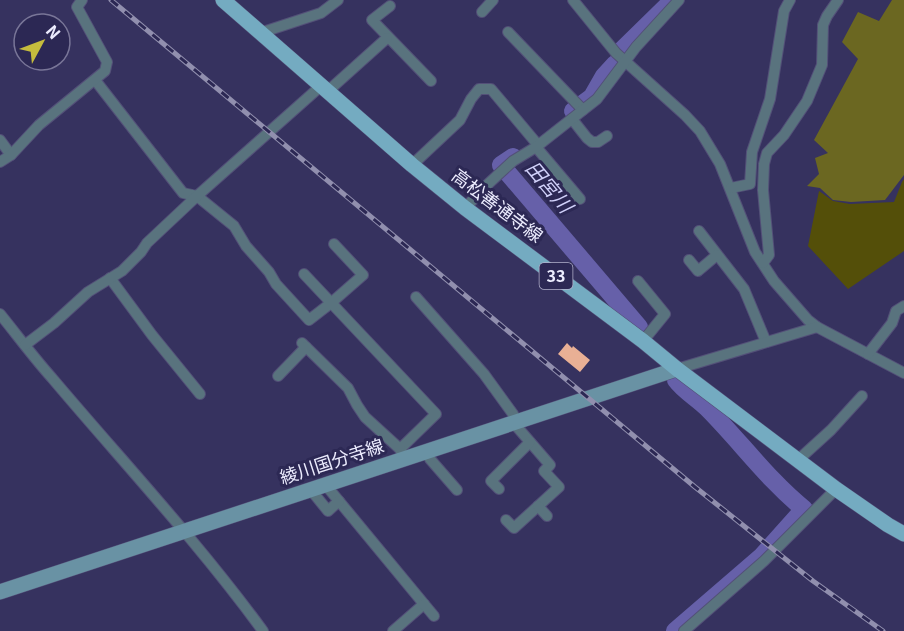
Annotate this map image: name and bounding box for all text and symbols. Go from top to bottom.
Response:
north arrow [12,12,72,72]
text: N [41,19,67,44]
water label: 田宮川 [520,154,582,220]
street label: 高松善通寺線 [447,162,549,247]
road number: 33 [540,263,572,289]
street label: 綾川国分寺線 [276,431,387,489]

